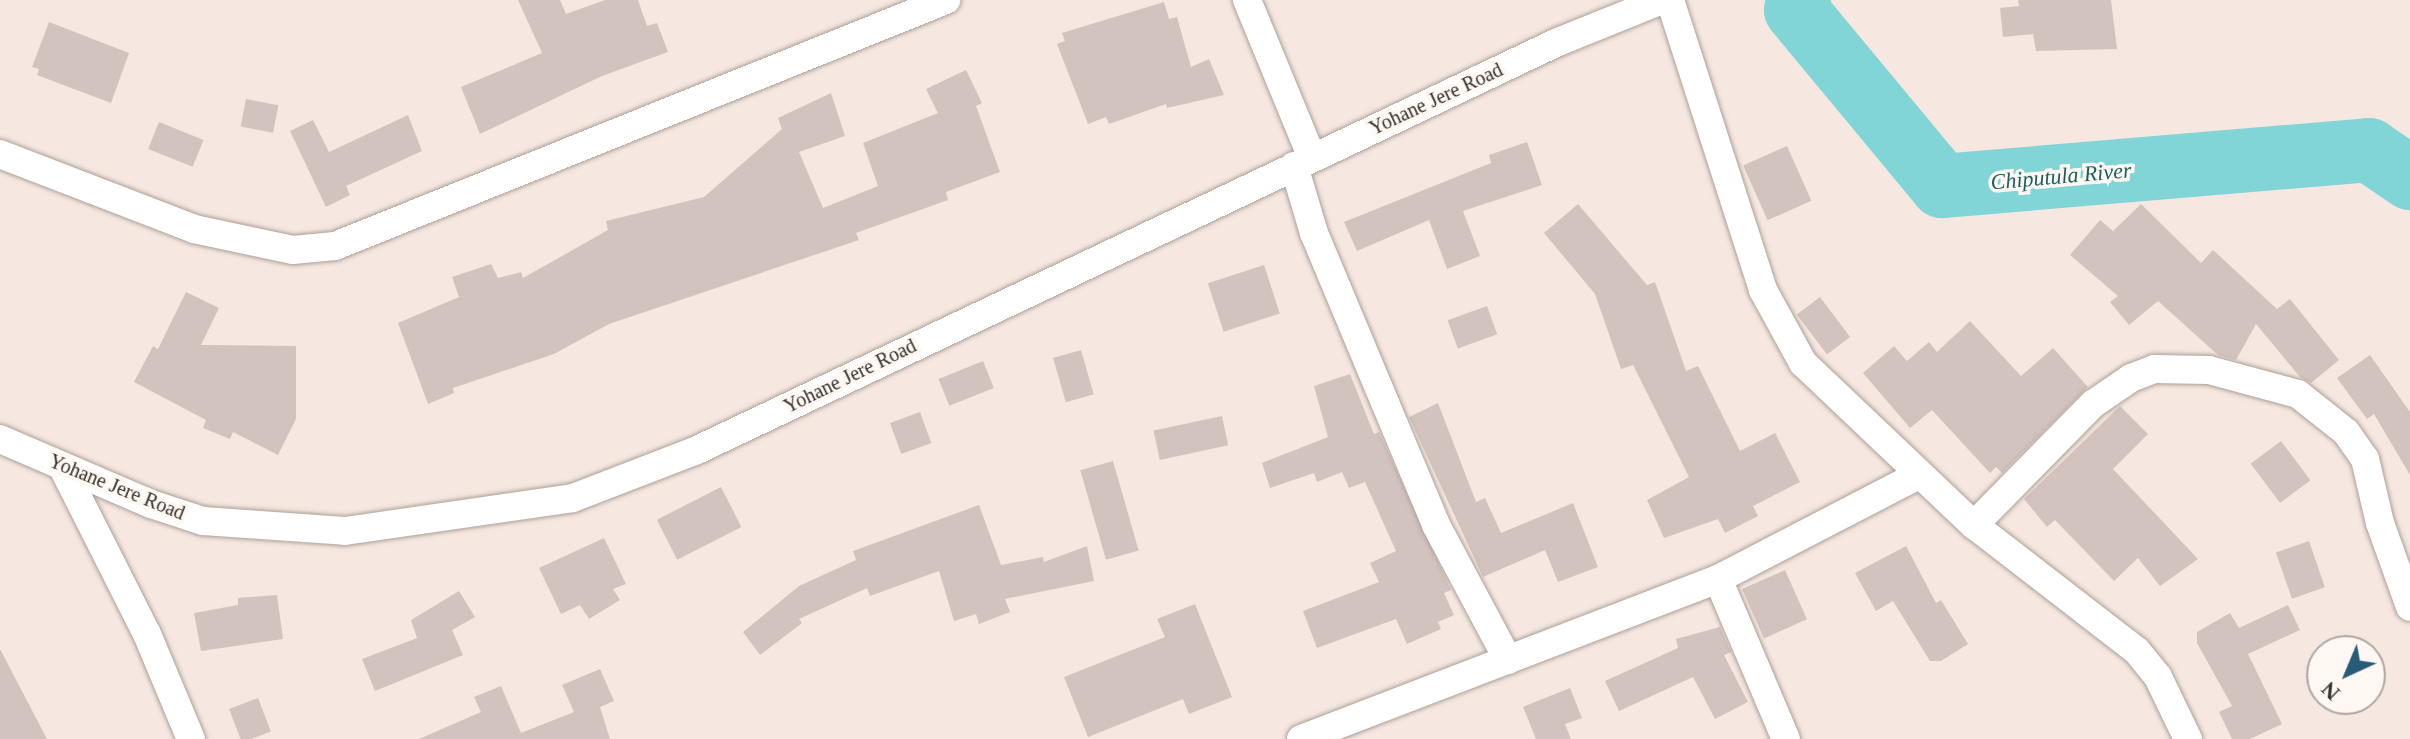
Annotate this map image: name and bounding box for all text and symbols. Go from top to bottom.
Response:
street label: Yohane Jere Road [1365,58,1507,140]
water label: Chiputula River [1990,157,2132,195]
street label: Yohane Jere Road [780,334,920,418]
street label: Yohane Jere Road [45,449,189,525]
north arrow [2306,635,2386,715]
text: N [2316,677,2345,706]

